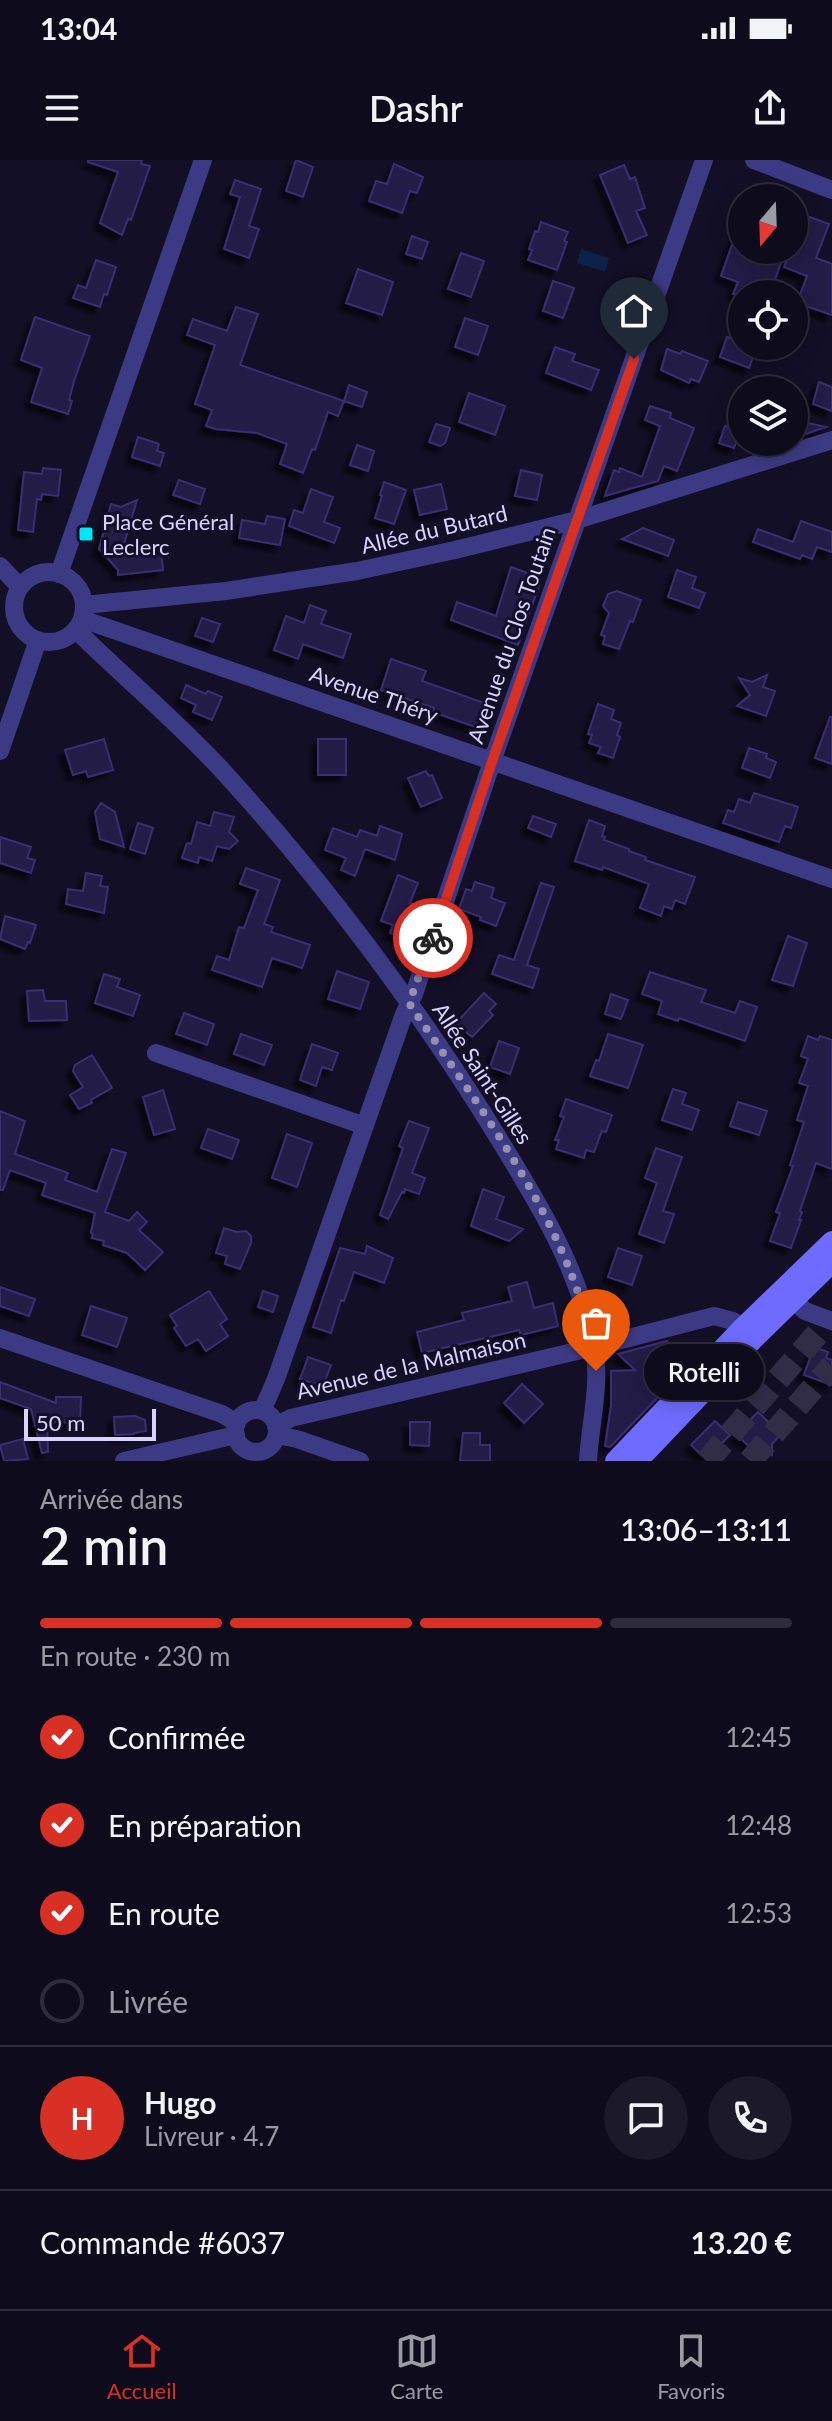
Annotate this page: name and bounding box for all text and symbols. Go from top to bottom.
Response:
text: 13:04 [40,10,117,46]
icon: menu [40,86,84,130]
text: Dashr [369,86,463,130]
icon: share [748,86,792,130]
north arrow [728,184,808,264]
map controls [728,184,808,456]
pin [600,277,668,359]
button: locate [728,280,808,360]
icon: home [612,289,656,333]
button: layers [728,376,808,456]
street label: Allée du Butard [358,499,510,559]
place label: Place Général Leclerc [102,508,234,560]
street label: Avenue du Clos Toutain [461,523,561,747]
marker: Place Général Leclerc [77,525,95,543]
street label: Avenue Théry [306,659,442,729]
courier [393,898,473,978]
icon: bike [411,916,455,960]
street label: Allée Saint-Gilles [427,997,539,1149]
pin [562,1289,630,1371]
icon: bag [574,1301,618,1345]
street label: Avenue de la Malmaison [294,1325,528,1405]
callout: Rotelli [644,1343,764,1399]
text: Rotelli [668,1356,740,1388]
scale bar [24,1405,156,1441]
text: 50 m [36,1409,85,1436]
text: Arrivée dans [40,1483,183,1515]
text: 13:06–13:11 [620,1511,792,1547]
text: 2 min [40,1514,168,1576]
text: En route · 230 m [40,1640,230,1672]
icon: check [40,1715,84,1759]
text: Confirmée [108,1719,246,1755]
text: 12:45 [725,1721,792,1753]
icon: check [40,1803,84,1847]
text: En préparation [108,1807,302,1843]
text: 12:48 [725,1809,792,1841]
icon: check [40,1891,84,1935]
text: En route [108,1895,220,1931]
text: 12:53 [725,1897,792,1929]
text: Livrée [108,1983,188,2019]
button: chat [604,2076,688,2160]
button: phone [708,2076,792,2160]
text: Hugo [144,2084,217,2120]
text: H [70,2100,94,2136]
text: Livreur · 4.7 [144,2120,279,2152]
text: Commande #6037 [40,2224,285,2260]
text: 13.20 € [691,2224,792,2260]
tab: Accueil [107,2329,177,2404]
tab: Carte [390,2329,443,2404]
tab: Favoris [657,2329,725,2404]

